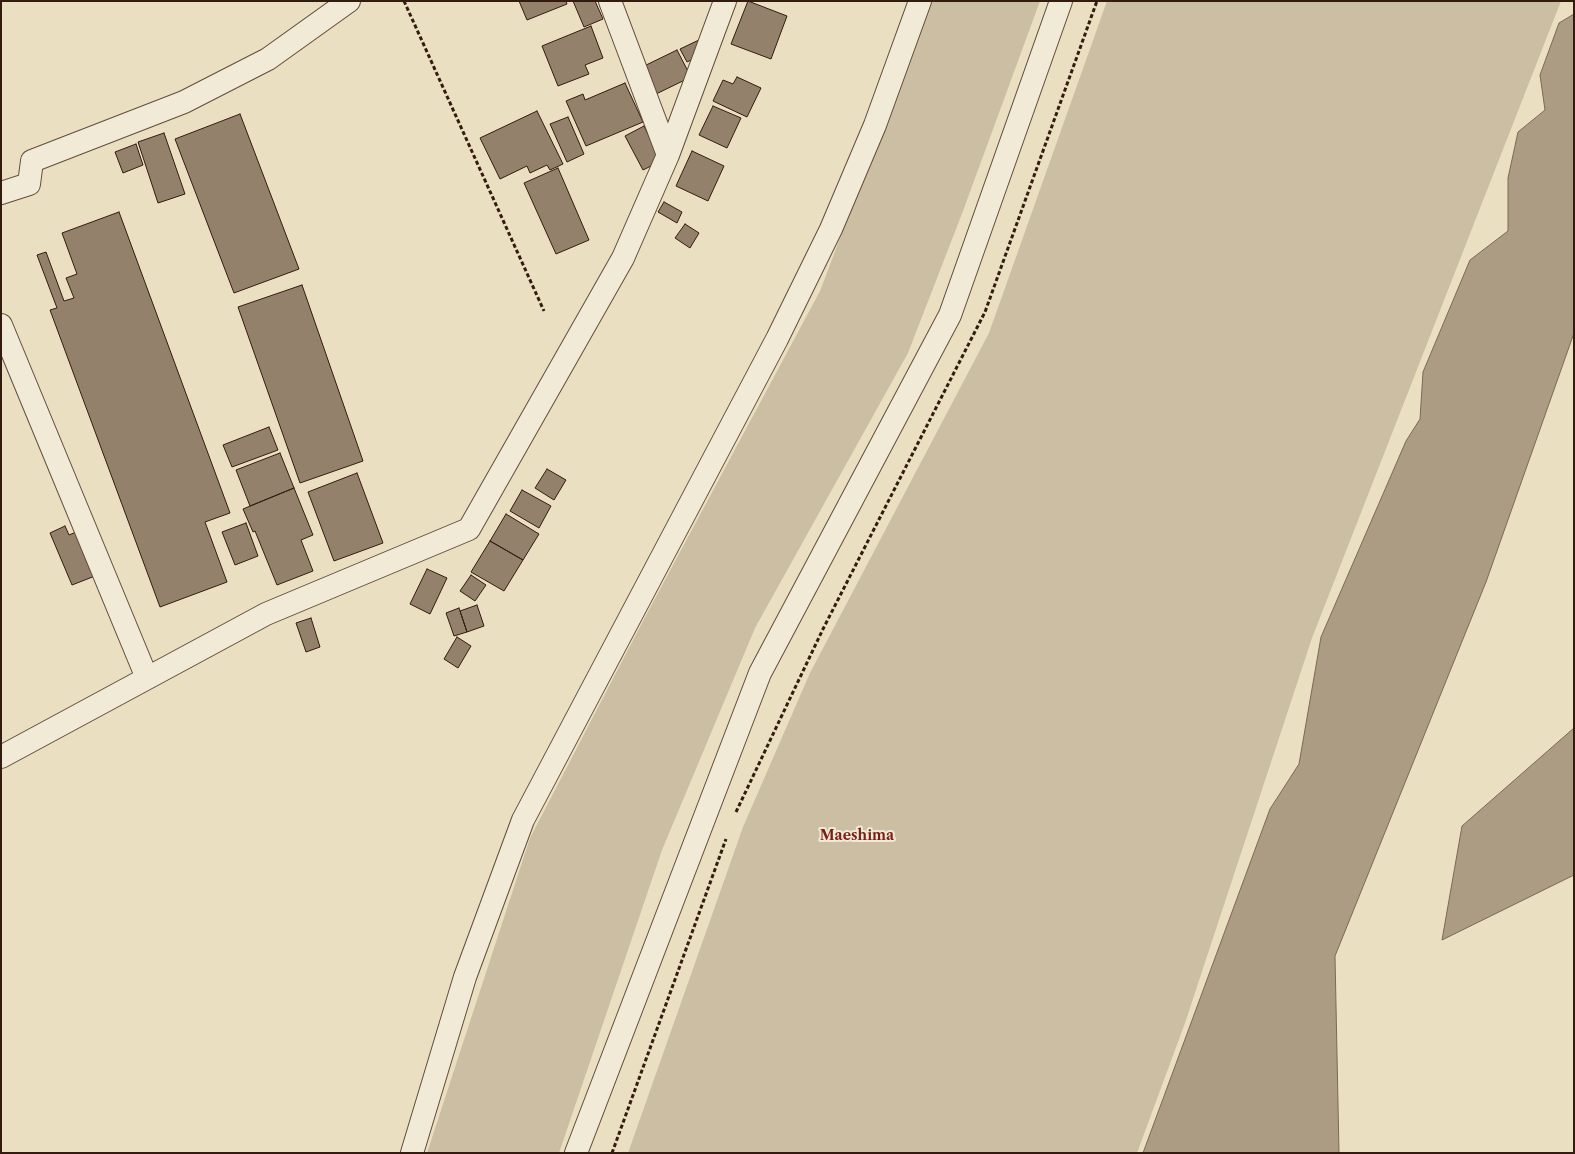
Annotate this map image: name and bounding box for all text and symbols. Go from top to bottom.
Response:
district label: Maeshima [820,828,894,844]

